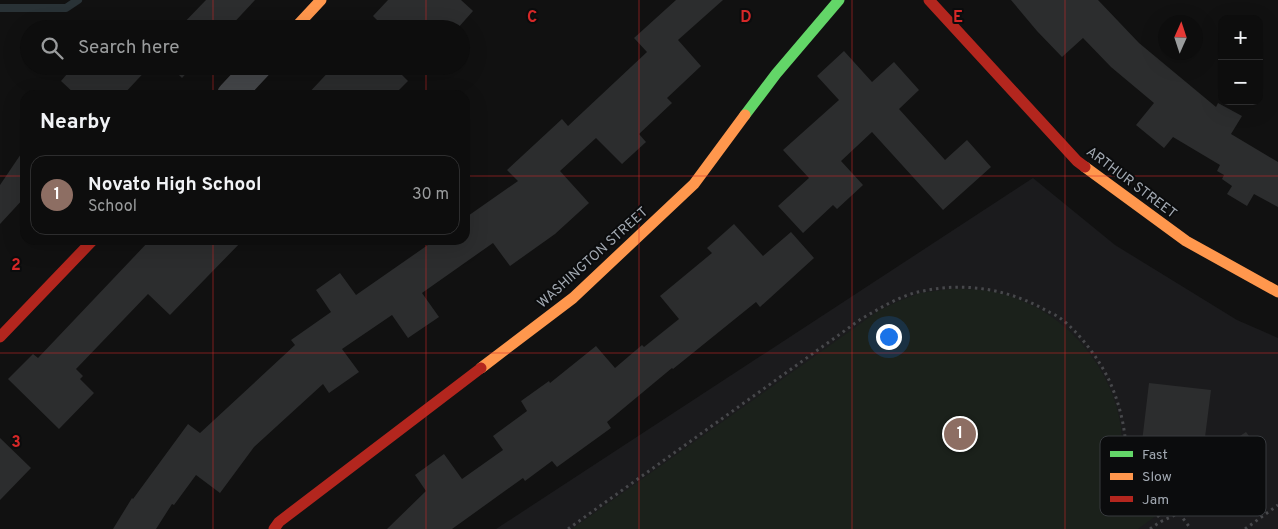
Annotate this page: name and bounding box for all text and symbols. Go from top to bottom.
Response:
text: C [527,8,537,28]
text: D [740,8,752,28]
text: E [953,8,963,28]
north arrow [1158,15,1203,60]
map controls [1218,15,1263,105]
button: + [1218,15,1263,60]
search box [20,20,470,75]
icon: search [38,34,66,62]
text: Search here [78,36,180,60]
button: − [1218,60,1263,105]
text: Nearby [40,109,111,136]
street label: ARTHUR STREET [1083,144,1180,223]
text: Novato High School [88,173,262,197]
text: 1 [54,185,60,205]
text: 30 m [412,185,449,205]
text: School [88,197,137,217]
street label: WASHINGTON STREET [534,204,652,312]
text: 2 [11,256,21,276]
your location [876,324,902,350]
pin: 1 [944,415,976,453]
text: 3 [11,433,21,453]
legend [1100,436,1266,516]
text: Fast [1142,447,1168,464]
text: Slow [1142,469,1172,486]
text: Jam [1142,492,1169,509]

